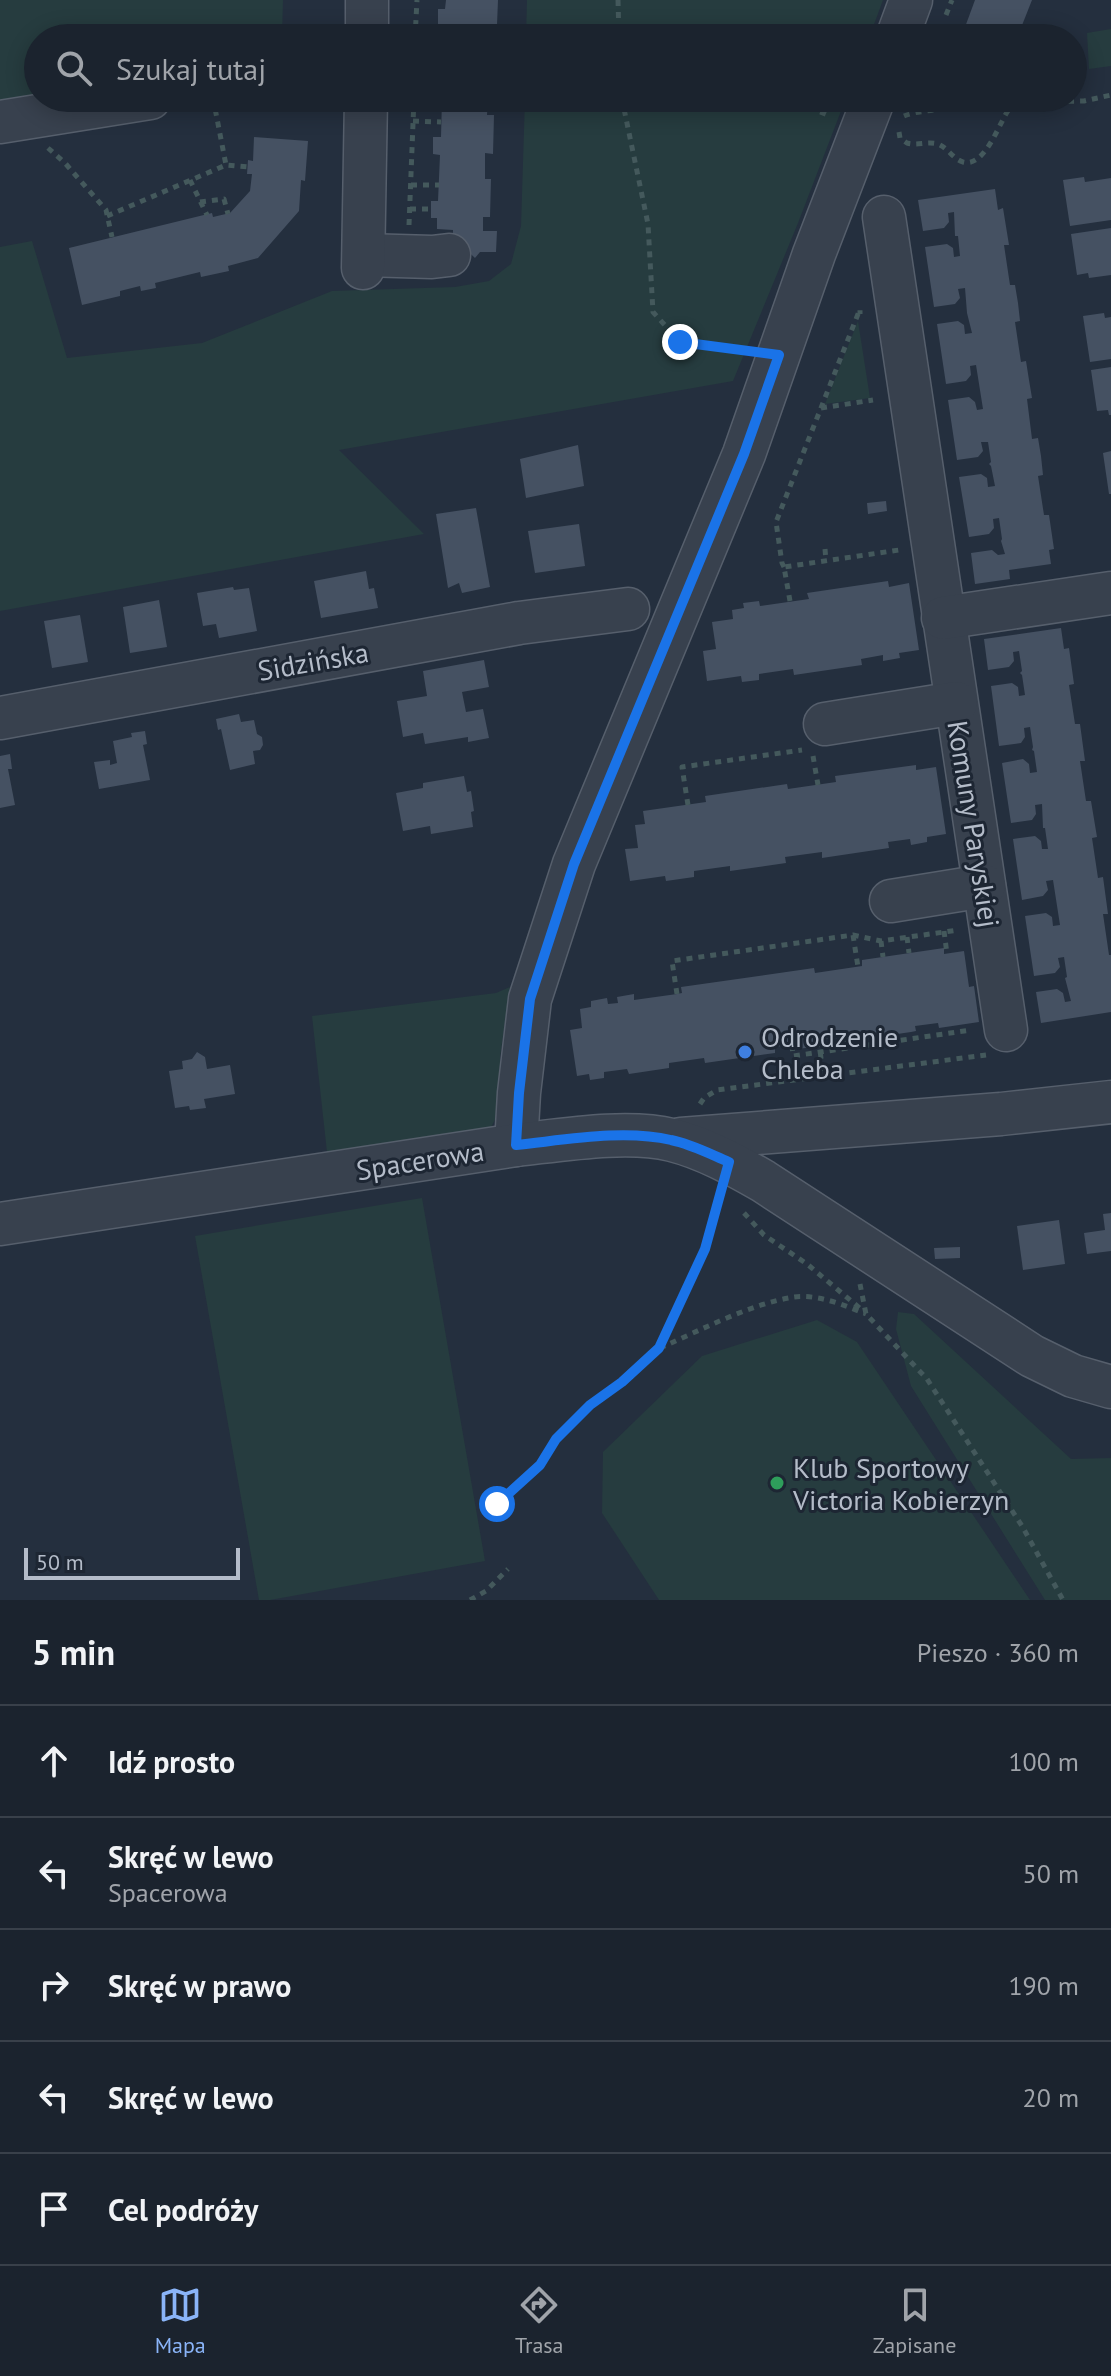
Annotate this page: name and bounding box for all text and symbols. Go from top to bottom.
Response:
search box [24,24,1087,112]
icon: search [52,46,96,90]
text: Szukaj tutaj [116,49,266,88]
route end [662,324,698,360]
street label: Sidzińska [255,633,371,689]
street label: Komuny Paryskiej [939,718,1009,930]
place label: Odrodzenie Chleba [761,1018,898,1087]
marker: Odrodzenie Chleba [736,1043,754,1061]
street label: Spacerowa [353,1132,487,1188]
place label: Klub Sportowy Victoria Kobierzyn [792,1449,1009,1518]
marker: Klub Sportowy Victoria Kobierzyn [768,1474,786,1492]
route start [479,1486,515,1522]
scale bar [24,1544,240,1580]
text: 50 m [36,1548,84,1576]
text: 5 min [32,1630,115,1674]
text: Pieszo · 360 m [917,1636,1079,1669]
icon: ahead [32,1739,76,1783]
text: Idź prosto [108,1742,235,1781]
text: 100 m [1008,1745,1079,1778]
text: Skręć w lewo [108,1837,274,1876]
icon: left [32,1851,76,1895]
text: 50 m [1023,1857,1079,1890]
text: Spacerowa [108,1876,228,1909]
icon: right [32,1963,76,2007]
text: Skręć w prawo [108,1966,291,2005]
text: 190 m [1008,1969,1079,2002]
icon: left [32,2075,76,2119]
text: Skręć w lewo [108,2078,274,2117]
text: 20 m [1023,2081,1079,2114]
icon: arrive [32,2187,76,2231]
text: Cel podróży [108,2190,258,2229]
tab: Mapa [155,2283,206,2359]
tab: Trasa [515,2283,563,2359]
tab: Zapisane [873,2283,956,2359]

